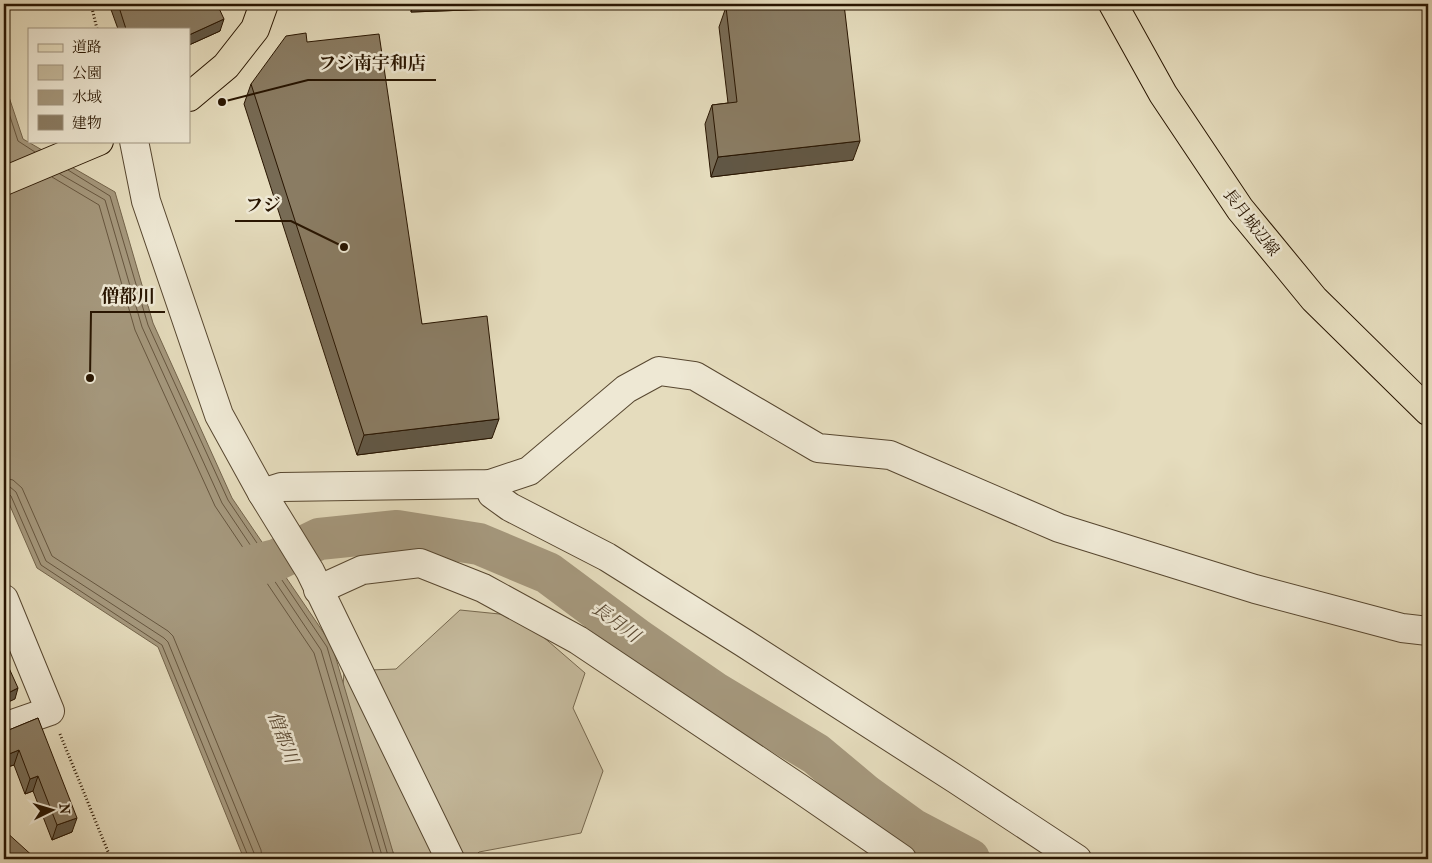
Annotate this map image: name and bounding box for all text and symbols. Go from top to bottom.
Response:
legend [28,28,190,142]
text: 道路 [72,38,102,56]
callout: フジ南宇和店 [308,47,436,80]
text: フジ南宇和店 [318,53,426,74]
text: 公園 [72,64,102,82]
text: 水域 [72,88,102,106]
text: 建物 [72,114,102,132]
street label: 長月城辺線 [1219,185,1284,260]
callout: フジ [235,188,291,221]
text: フジ [245,195,281,216]
callout: 僧都川 [91,279,165,312]
text: 僧都川 [101,286,155,307]
water label: 長月川 [588,598,645,648]
water label: 僧都川 [263,708,303,768]
north arrow [28,786,78,836]
text: N [56,803,73,815]

